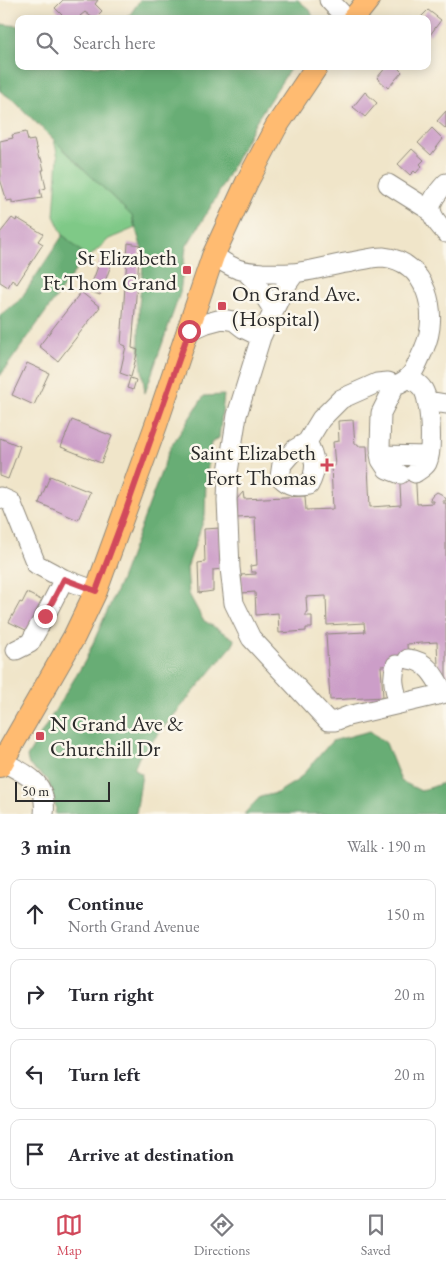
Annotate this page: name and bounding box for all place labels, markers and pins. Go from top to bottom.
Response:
place label: St Elizabeth Ft.Thom Grand [42,243,178,297]
marker: St Elizabeth Ft.Thom Grand [181,264,193,276]
place label: On Grand Ave. (Hospital) [232,279,361,333]
marker: On Grand Ave. (Hospital) [216,300,228,312]
place label: Saint Elizabeth Fort Thomas [190,438,316,492]
marker: Saint Elizabeth Fort Thomas [320,458,334,472]
place label: N Grand Ave & Churchill Dr [50,709,184,763]
marker: N Grand Ave & Churchill Dr [34,730,46,742]

